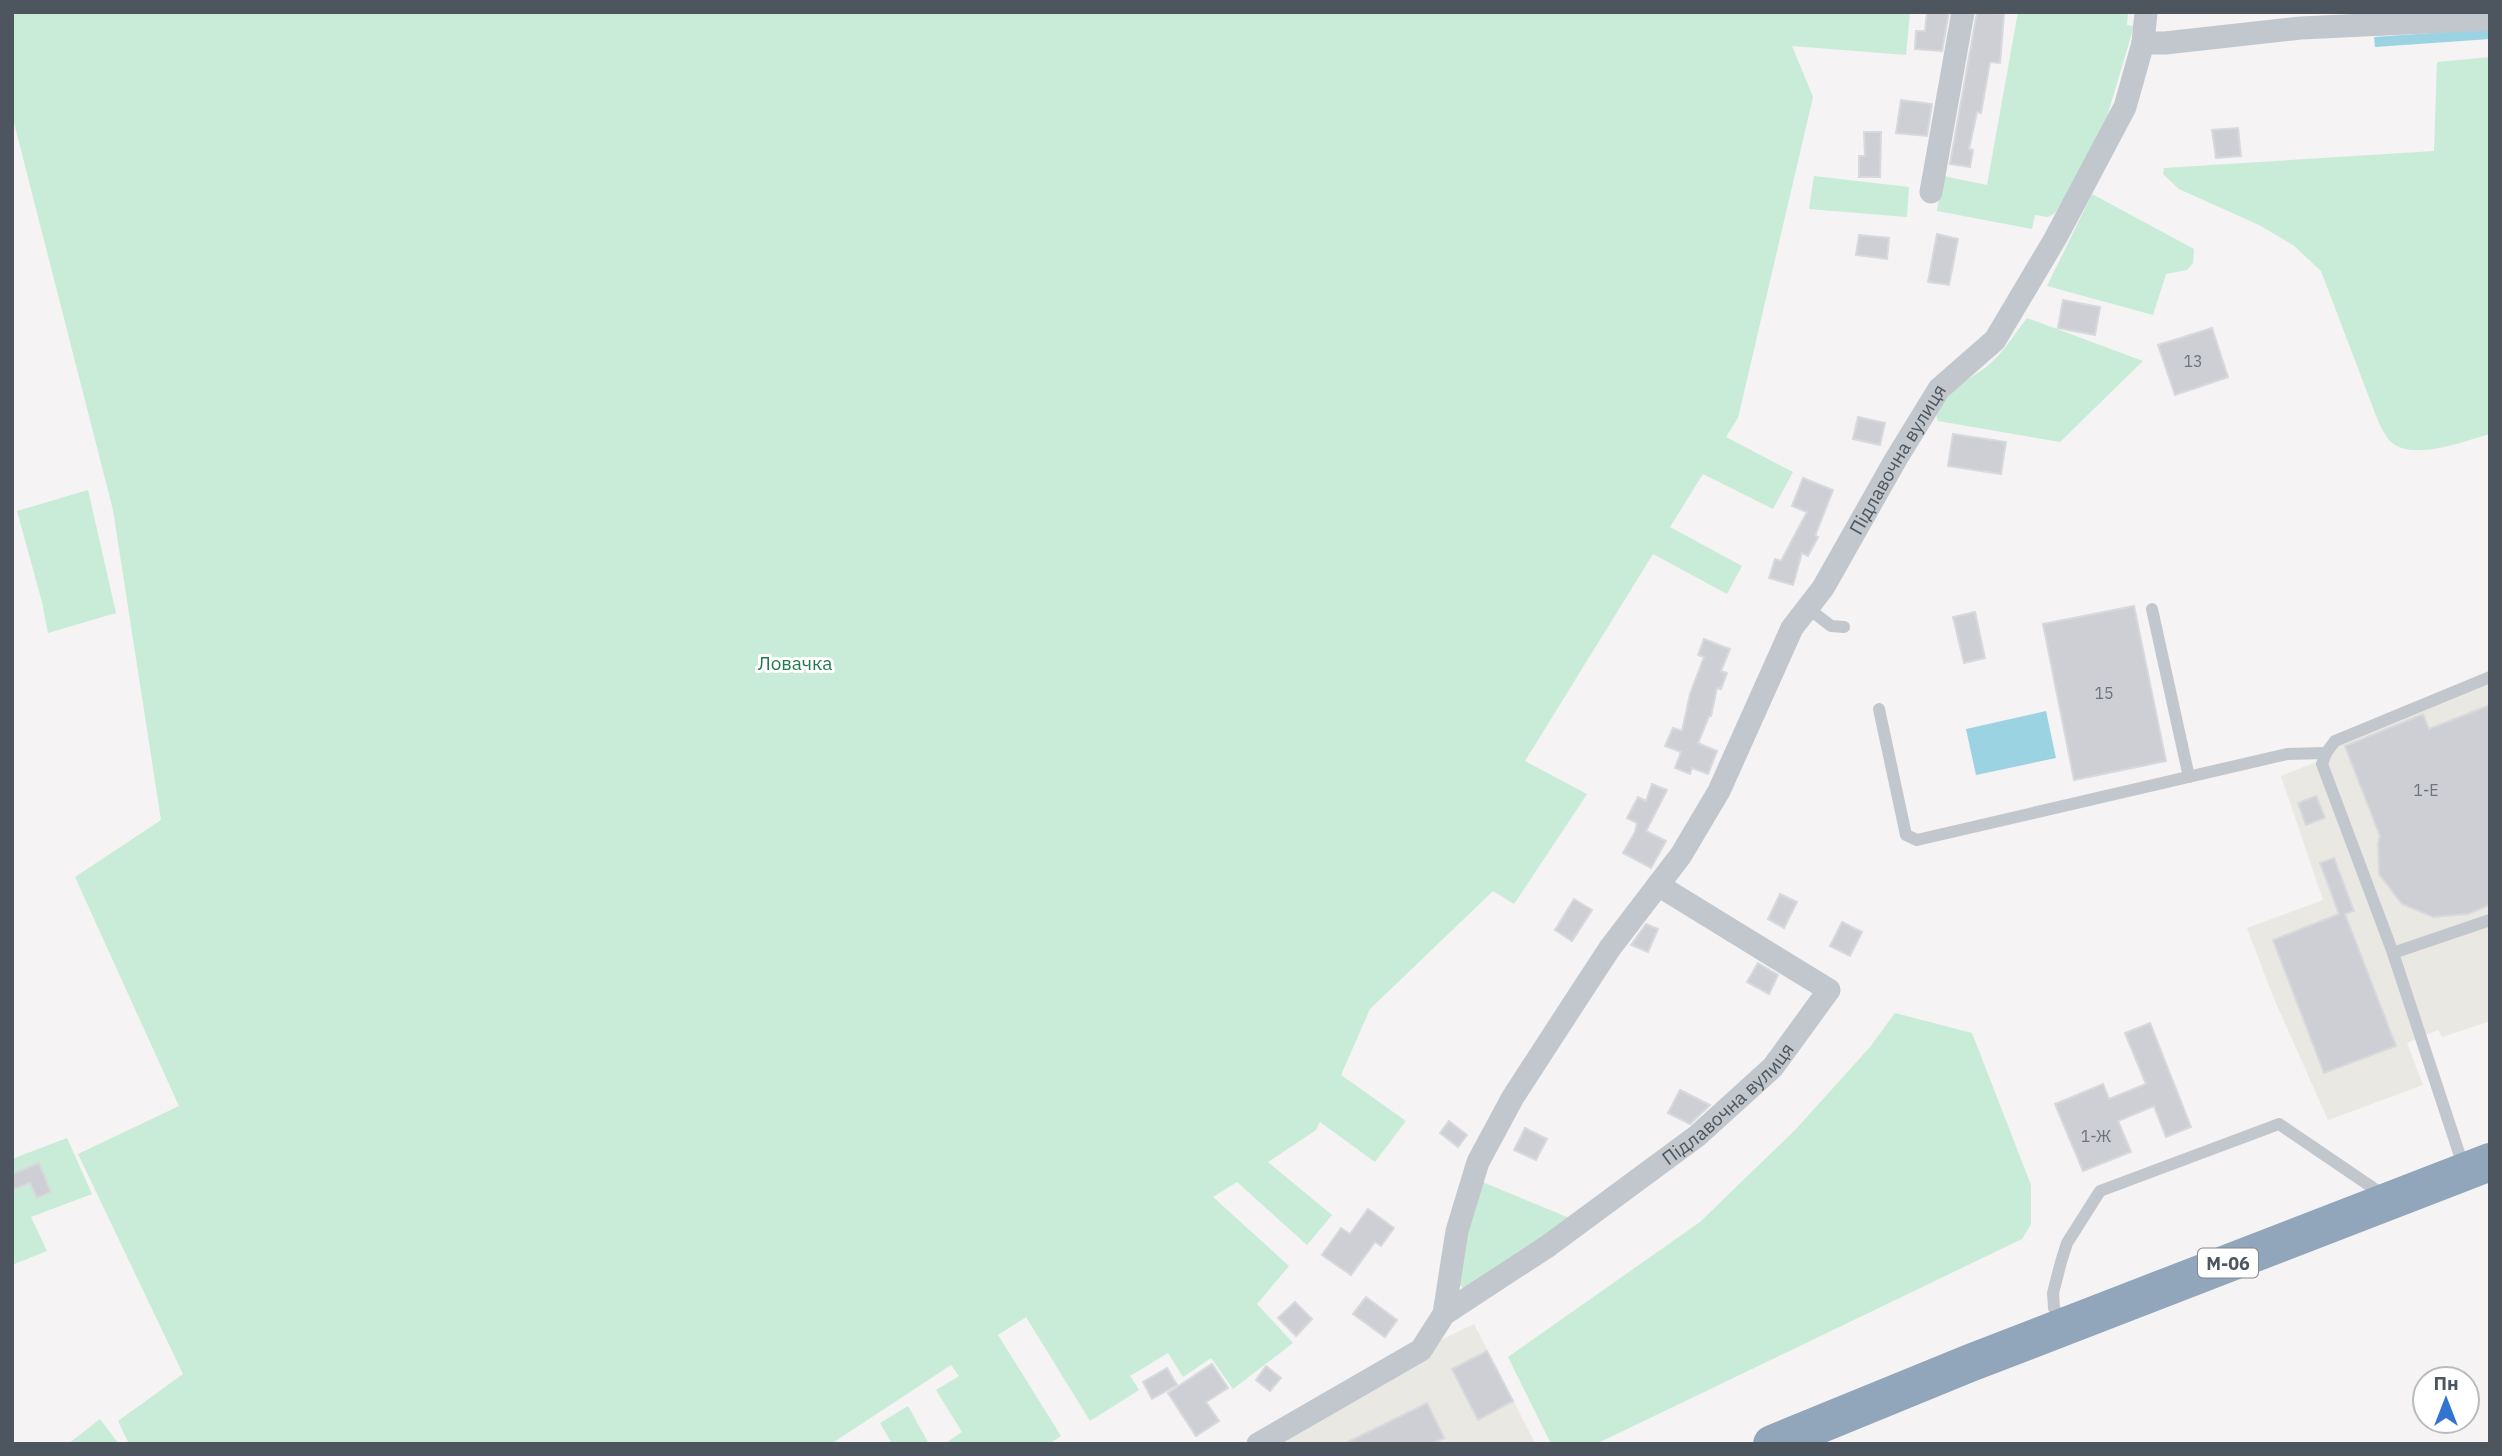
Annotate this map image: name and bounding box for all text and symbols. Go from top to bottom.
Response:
house number: 13 [2183,351,2203,371]
street label: Підлавочна вулиця [1844,380,1951,539]
park label: Ловачка [758,651,832,675]
house number: 15 [2094,683,2114,703]
house number: 1-Е [2413,780,2439,800]
street label: Підлавочна вулиця [1657,1038,1799,1170]
house number: 1-Ж [2081,1126,2111,1146]
road number: М-06 [2198,1248,2258,1278]
north arrow [2411,1365,2481,1435]
text: Пн [2433,1371,2459,1395]

